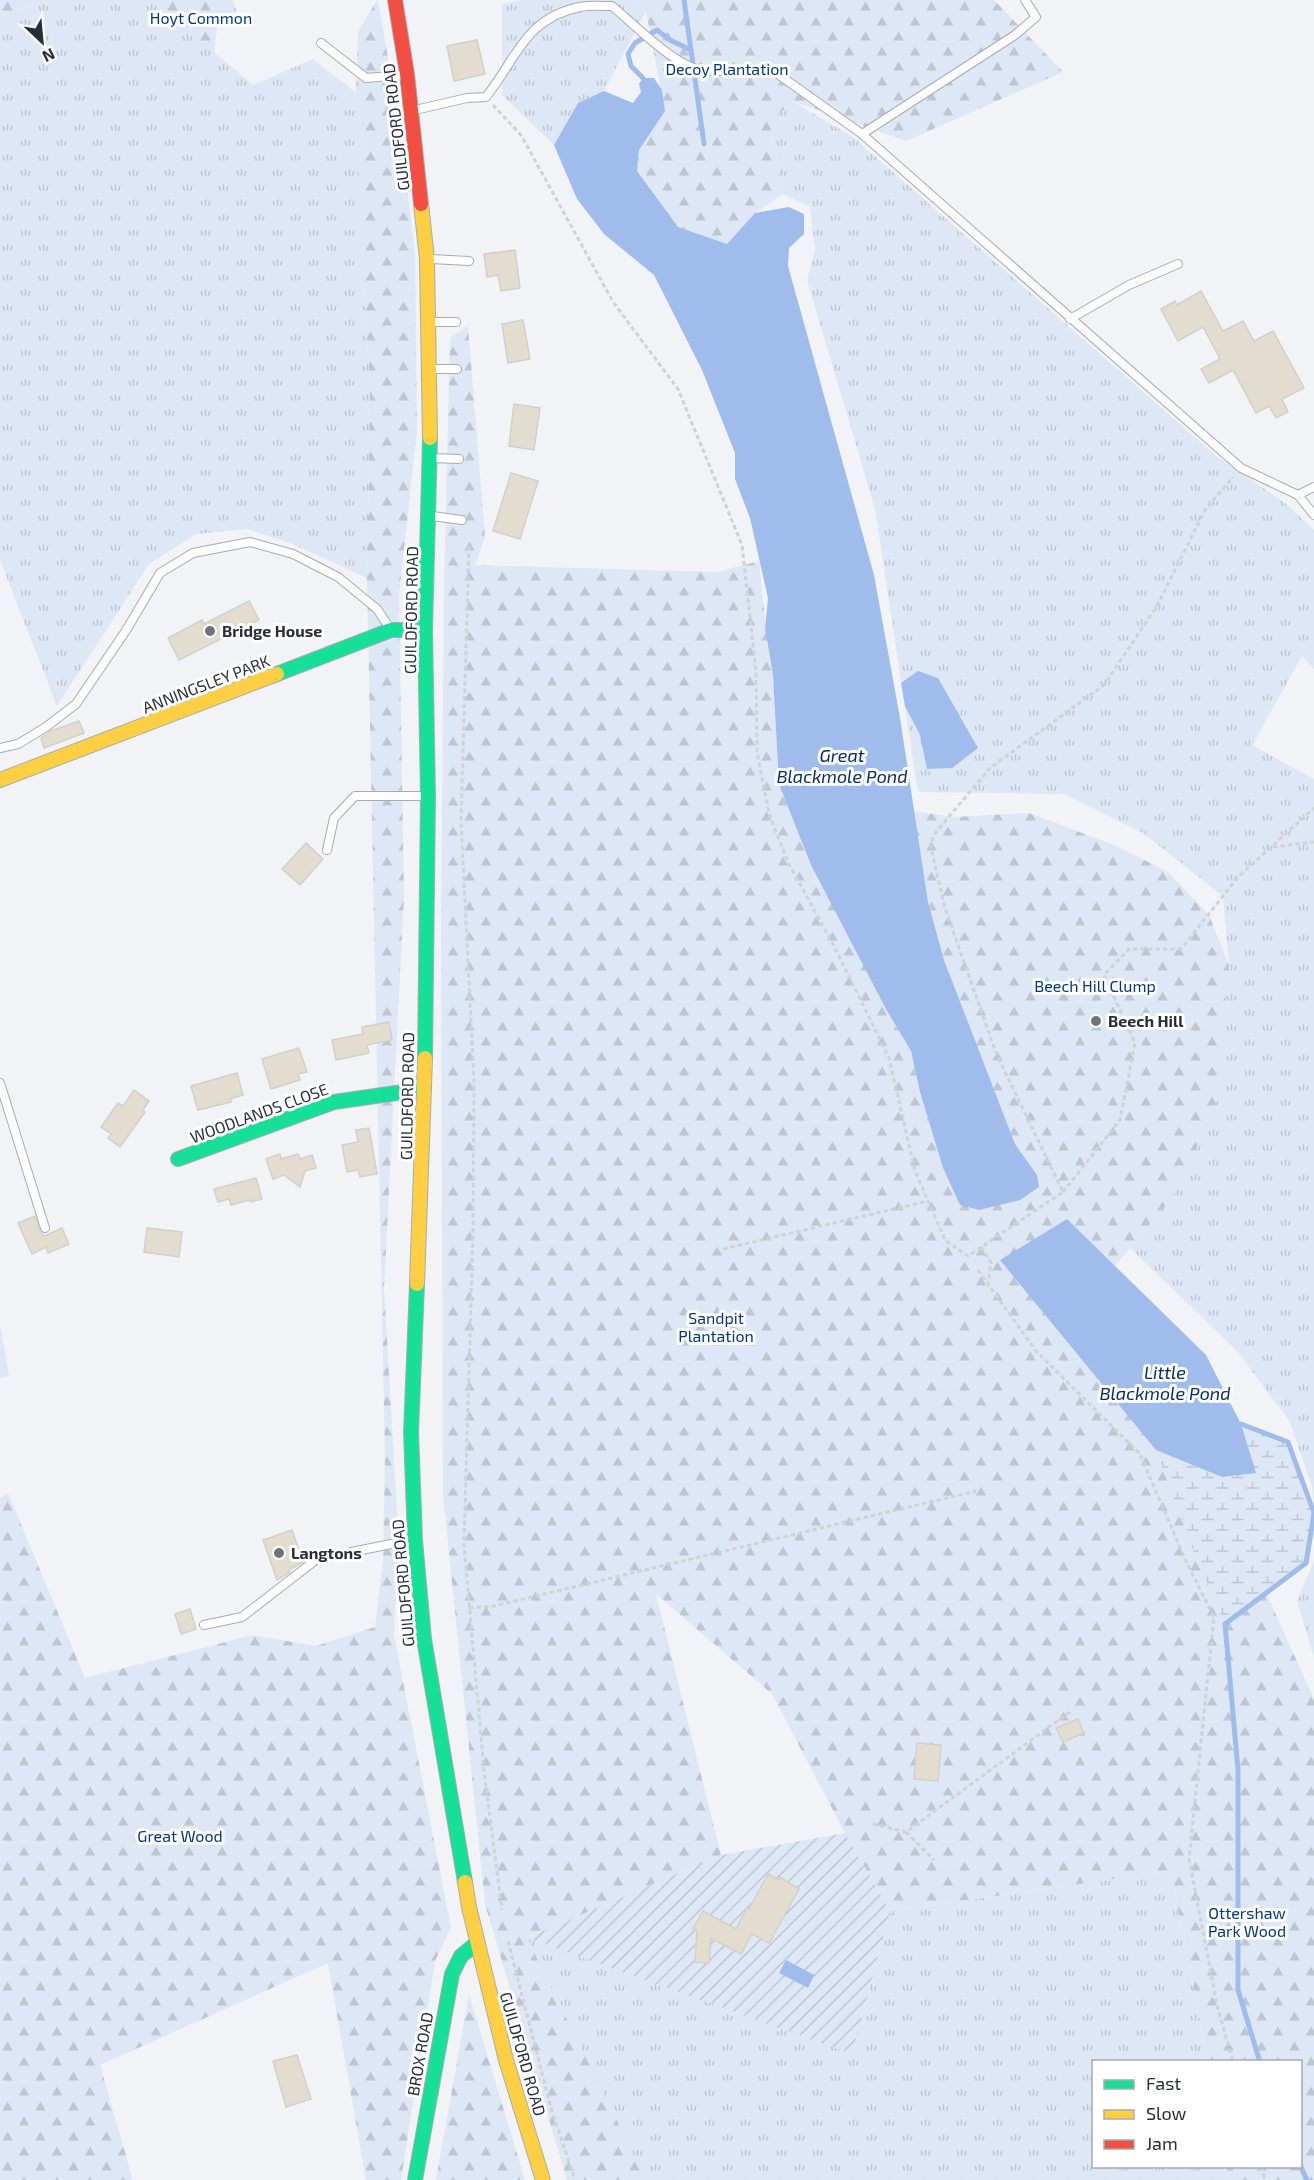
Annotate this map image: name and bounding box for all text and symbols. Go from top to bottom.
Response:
park label: Hoyt Common [150,8,252,27]
north arrow [12,12,72,72]
text: N [39,45,58,67]
park label: Decoy Plantation [665,59,789,78]
street label: GUILDFORD ROAD [378,62,413,192]
street label: GUILDFORD ROAD [400,546,421,674]
place label: Bridge House [222,621,322,640]
marker: Bridge House [203,624,217,638]
street label: ANNINGSLEY PARK [140,650,273,717]
water label: Great Blackmole Pond [776,744,908,787]
park label: Beech Hill Clump [1034,976,1156,995]
place label: Beech Hill [1108,1011,1184,1030]
marker: Beech Hill [1089,1014,1103,1028]
street label: GUILDFORD ROAD [396,1032,417,1160]
street label: WOODLANDS CLOSE [187,1079,330,1146]
park label: Sandpit Plantation [678,1308,754,1345]
water label: Little Blackmole Pond [1099,1361,1231,1404]
street label: GUILDFORD ROAD [387,1518,418,1648]
place label: Langtons [291,1543,362,1562]
marker: Langtons [272,1546,286,1560]
park label: Great Wood [137,1826,223,1845]
park label: Ottershaw Park Wood [1208,1903,1286,1940]
street label: GUILDFORD ROAD [497,1990,550,2118]
street label: BROX ROAD [403,2011,436,2097]
legend [1092,2060,1302,2168]
text: Fast [1146,2072,1181,2094]
text: Slow [1146,2102,1187,2124]
text: Jam [1146,2132,1178,2154]

